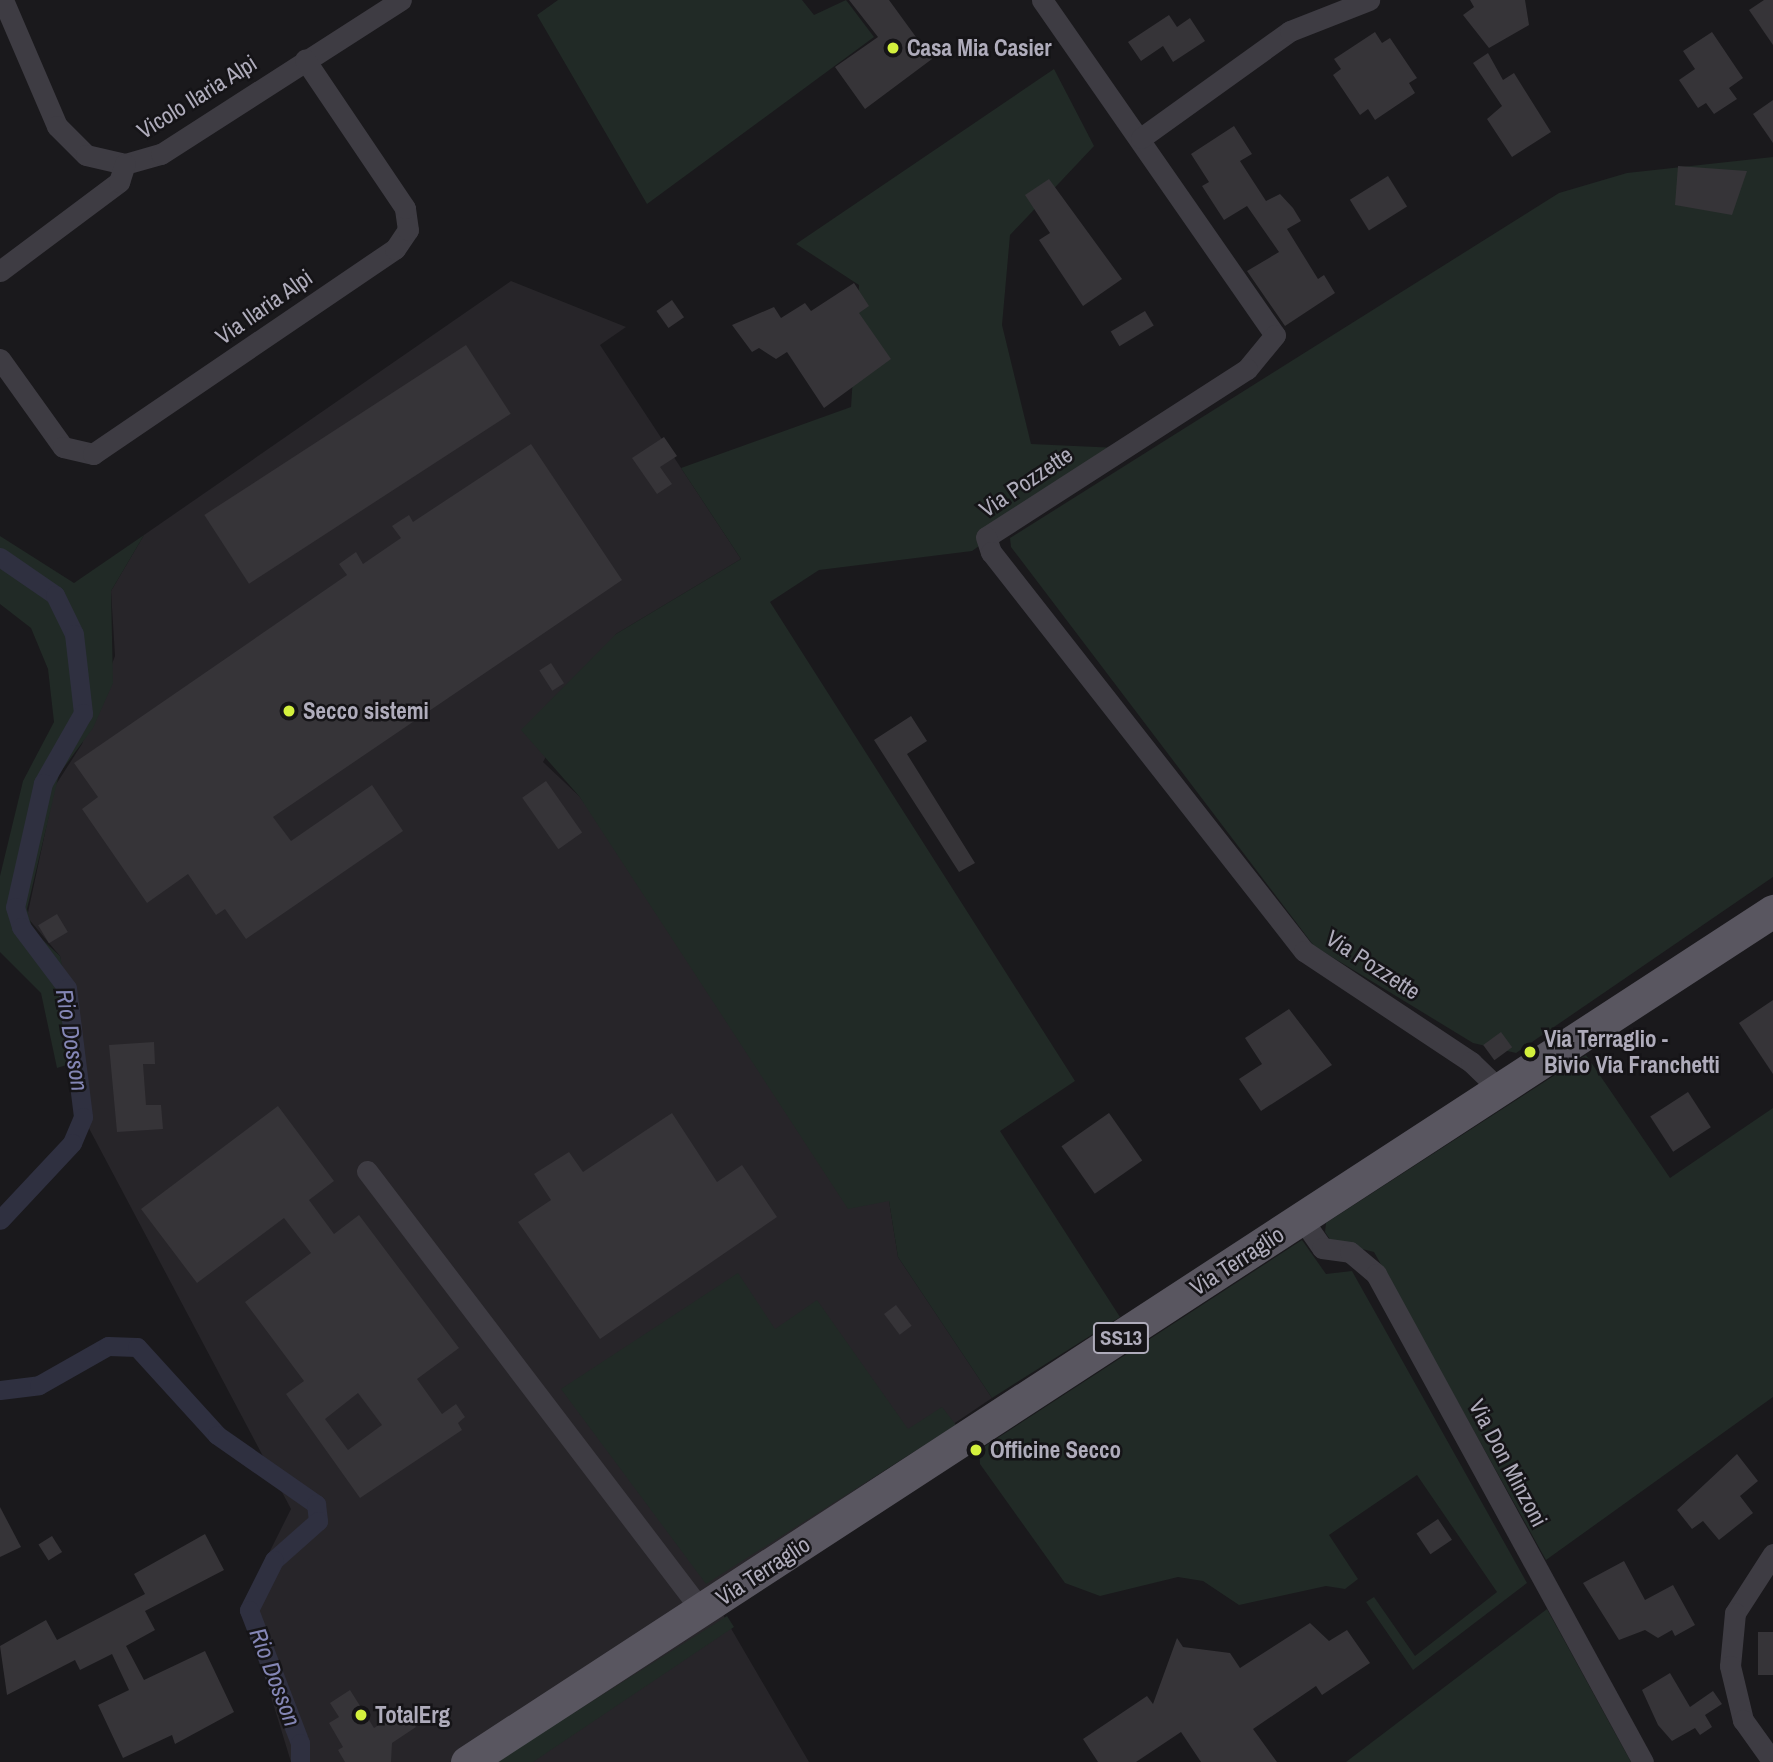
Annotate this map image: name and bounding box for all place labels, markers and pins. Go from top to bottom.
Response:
place label: Casa Mia Casier [907,34,1052,62]
marker: Casa Mia Casier [885,40,901,56]
place label: Secco sistemi [303,697,429,725]
marker: Secco sistemi [281,703,297,719]
place label: Via Terraglio - Bivio Via Franchetti [1544,1025,1720,1079]
marker: Via Terraglio - Bivio Via Franchetti [1522,1044,1538,1060]
place label: Officine Secco [990,1436,1121,1464]
marker: Officine Secco [968,1442,984,1458]
place label: TotalErg [375,1701,450,1729]
marker: TotalErg [353,1707,369,1723]

